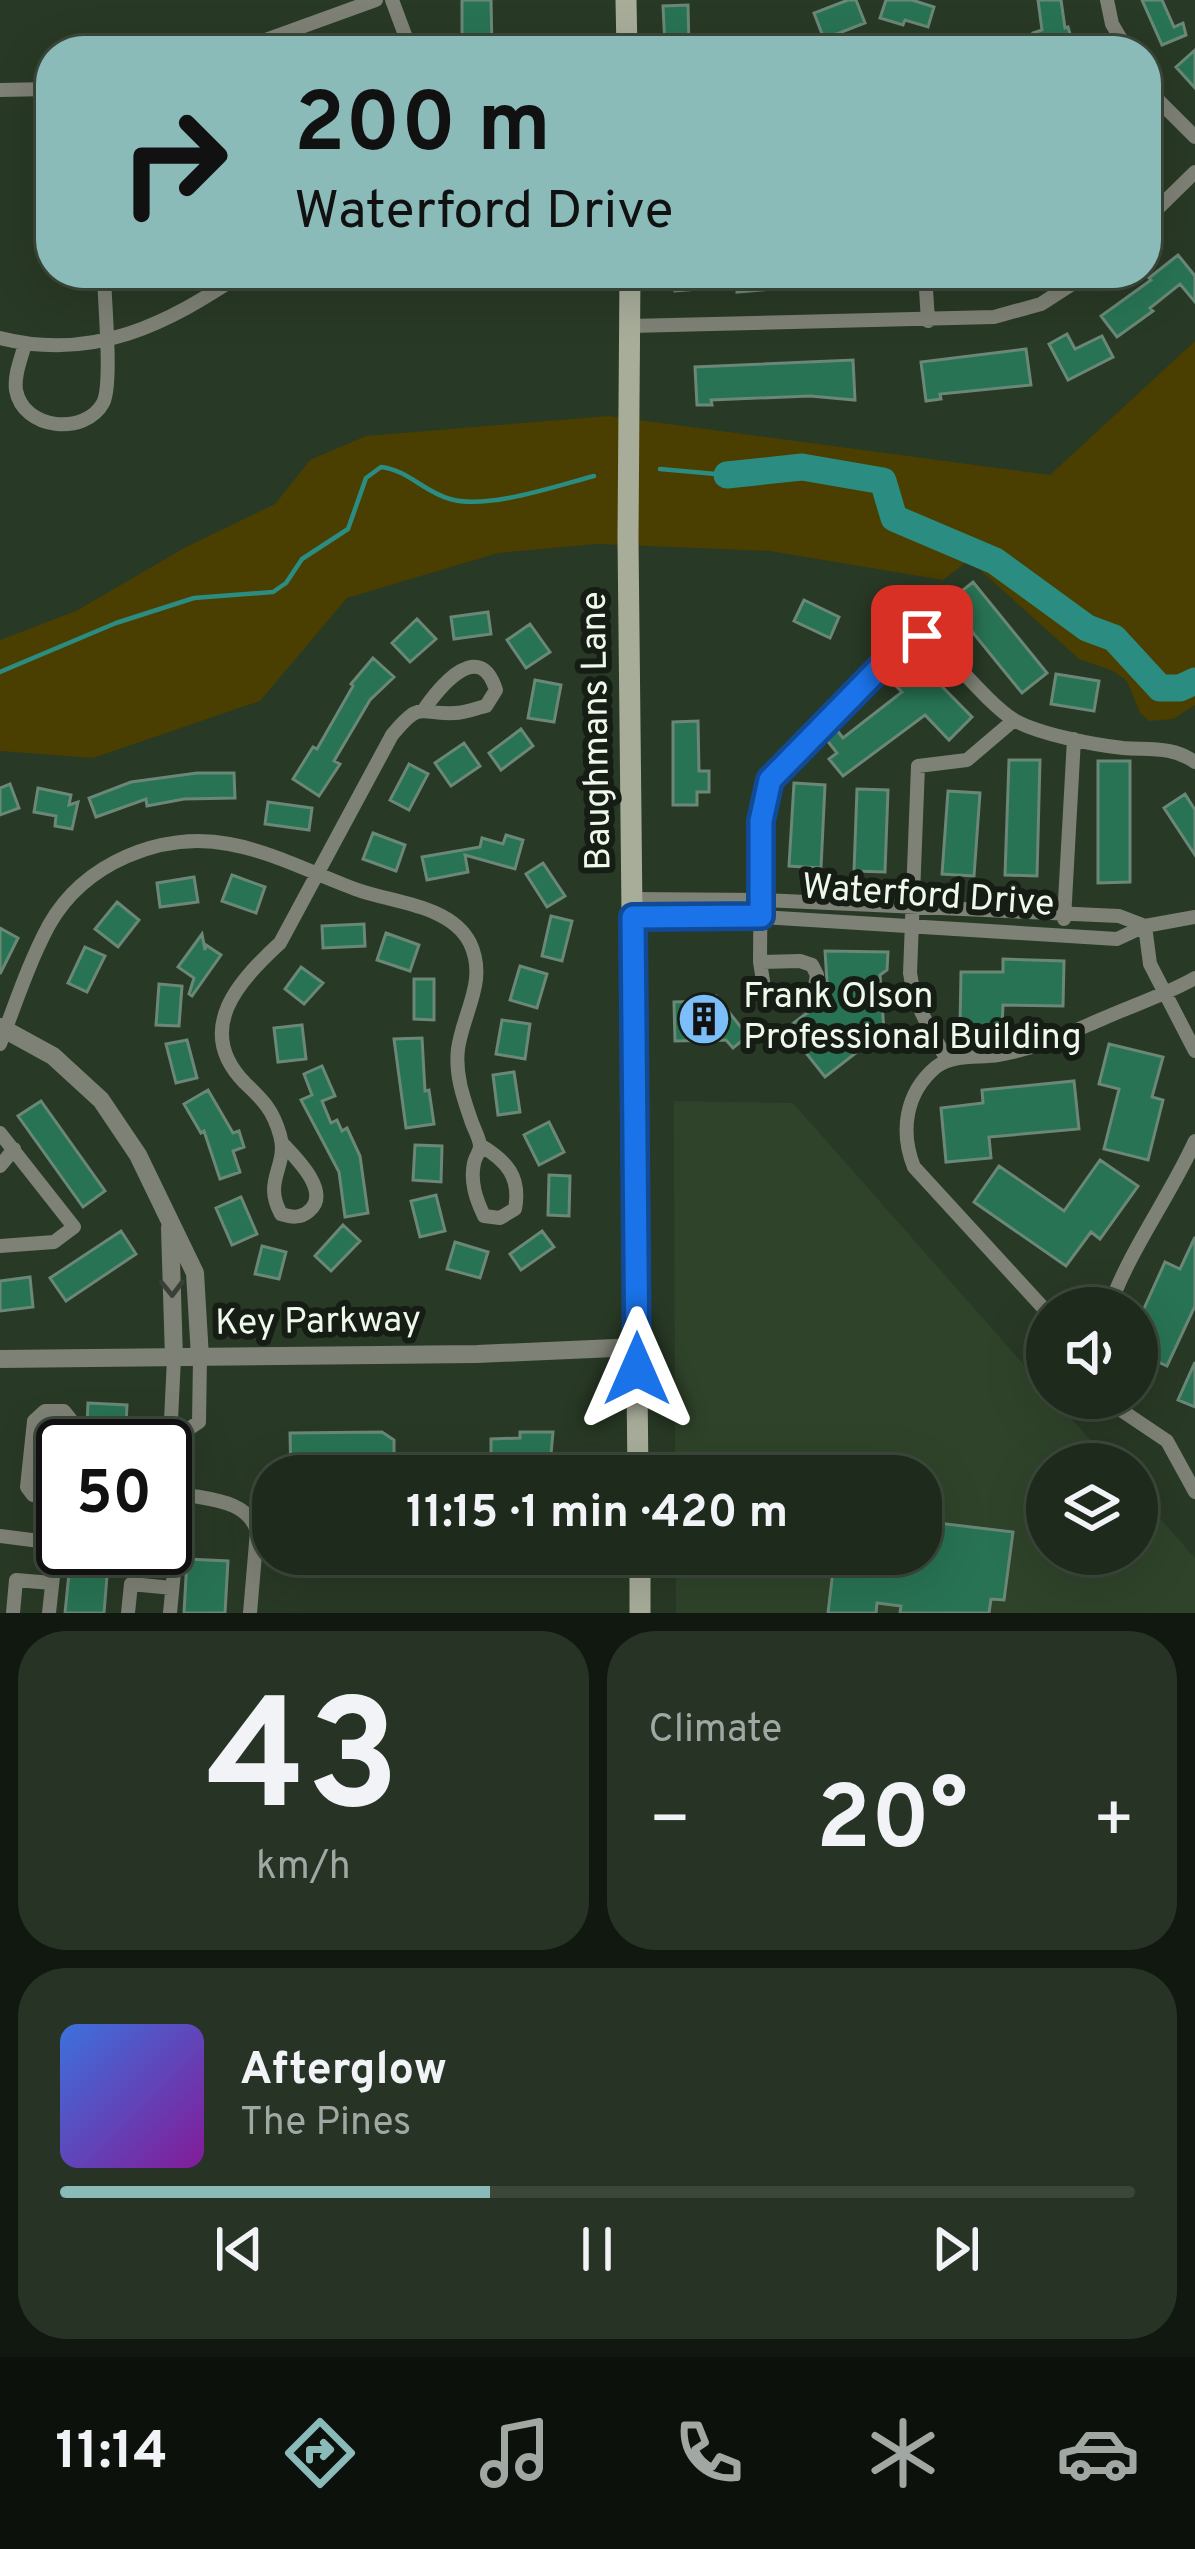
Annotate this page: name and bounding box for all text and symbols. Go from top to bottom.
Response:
text: 200 m [294,75,551,181]
icon: right [96,84,252,240]
text: Waterford Drive [294,179,674,248]
pin [871,585,973,687]
street label: Baughmans Lane [573,591,623,871]
icon: arrive [889,603,955,669]
street label: Waterford Drive [800,865,1056,929]
place label: Frank Olson Professional Building [743,975,1082,1062]
building icon: Frank Olson Professional Building [676,991,732,1047]
one-way arrow [158,1279,184,1298]
map controls [1026,1287,1158,1575]
button: sound [1026,1287,1158,1419]
street label: Key Parkway [215,1298,421,1348]
position arrow [574,1306,700,1432]
speed limit sign: 50 [36,1419,192,1575]
button: layers [1026,1443,1158,1575]
text: 11:15 · 1 min · 420 m [406,1486,788,1543]
text: 43 [206,1667,400,1865]
text: Climate [649,1707,782,1756]
text: 20° [816,1767,968,1880]
text: − [649,1782,691,1865]
text: + [1092,1782,1135,1865]
text: km/h [256,1844,351,1893]
text: Afterglow [240,2043,447,2100]
text: The Pines [240,2100,411,2149]
icon: previous [206,2216,272,2282]
icon: pause [564,2216,630,2282]
icon: next [923,2216,989,2282]
icon: directions [278,2411,362,2495]
icon: music [473,2411,557,2495]
icon: phone [667,2411,751,2495]
icon: climate [861,2411,945,2495]
icon: car [1056,2411,1140,2495]
text: 11:14 [55,2419,168,2488]

